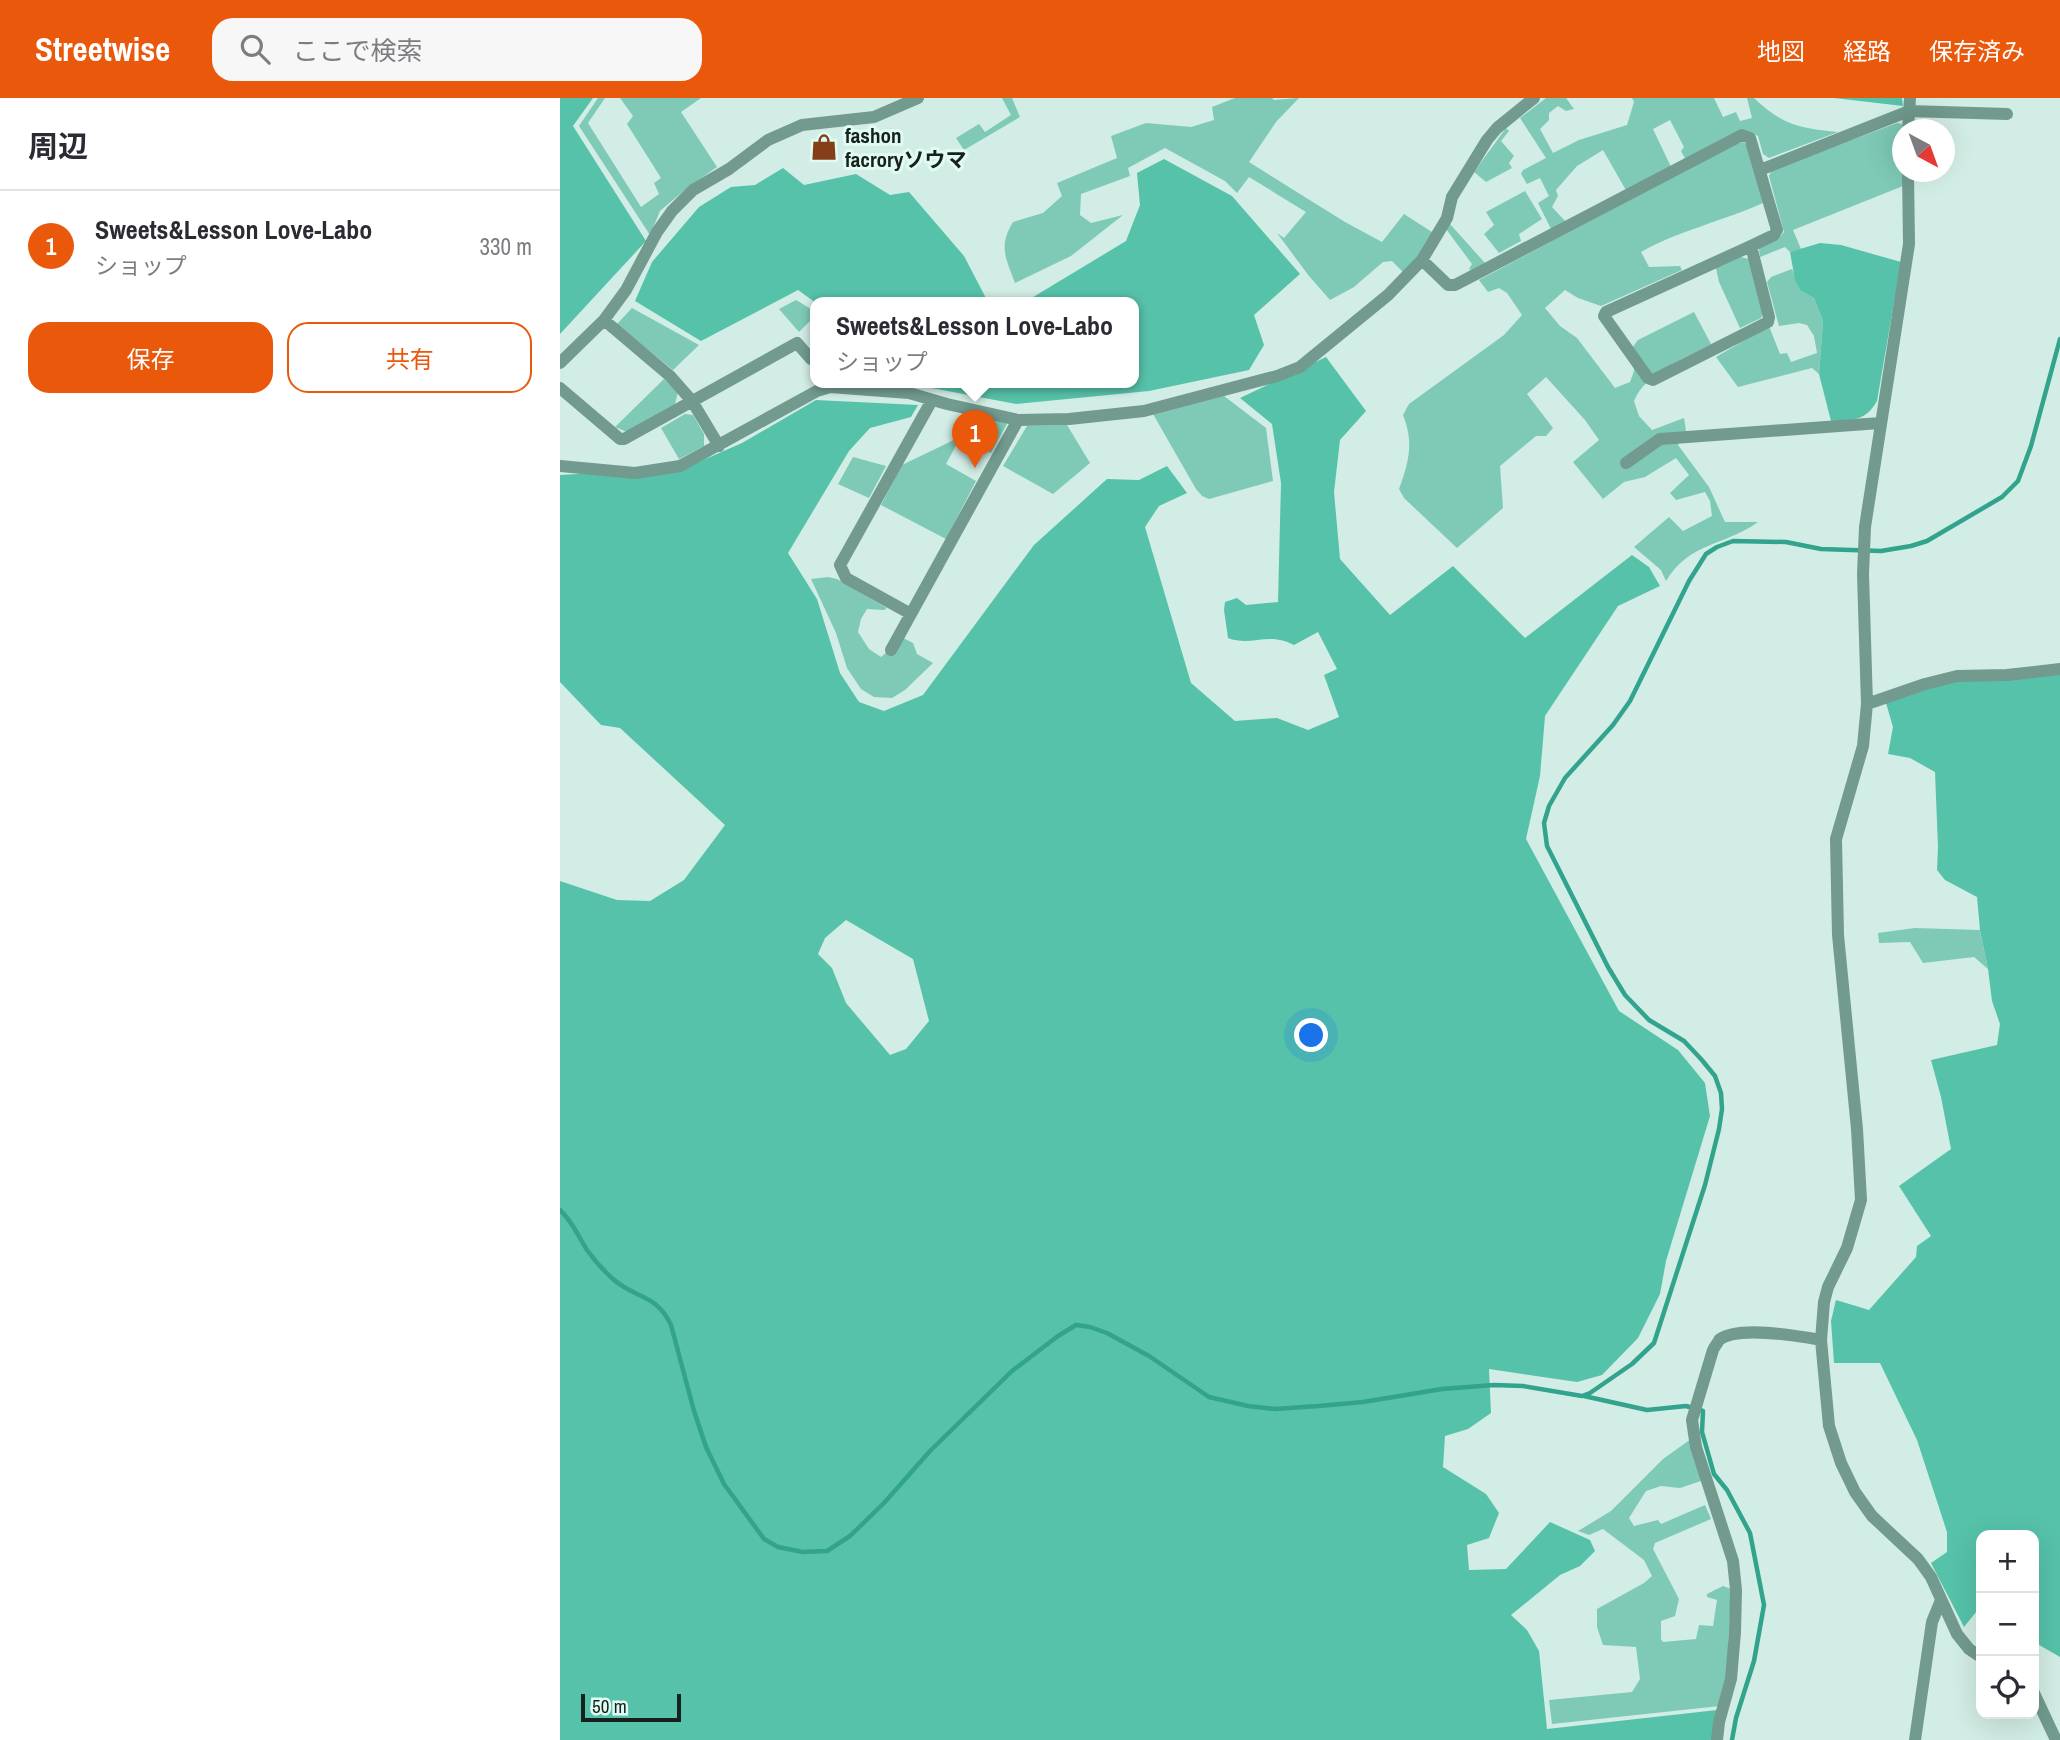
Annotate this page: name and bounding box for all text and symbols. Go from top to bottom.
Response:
search box [212,18,702,81]
text: Streetwise [35,27,170,71]
icon: search [236,30,274,68]
text: ここで検索 [292,33,422,68]
text: 地図 [1757,35,1805,67]
text: 経路 [1843,35,1891,67]
text: 保存済み [1929,35,2025,67]
north arrow [1892,119,1955,182]
place label: fashon facroryソウマ [845,121,966,174]
text: 周辺 [28,126,88,166]
shop icon: fashon facroryソウマ [809,132,839,162]
text: Sweets&Lesson Love-Labo [95,212,372,247]
text: 1 [46,231,56,262]
text: 330 m [480,231,532,262]
text: ショップ [95,250,187,281]
popup [810,297,1139,388]
text: Sweets&Lesson Love-Labo [836,308,1113,343]
button: 保存 [28,322,273,393]
button: 共有 [287,322,532,393]
text: ショップ [836,346,928,377]
pin: 1 [952,410,998,468]
your location [1294,1018,1328,1052]
map controls [1976,1530,2039,1719]
button: + [1976,1530,2039,1593]
button: − [1976,1593,2039,1656]
button: locate [1976,1656,2039,1719]
scale bar [581,1691,681,1723]
text: 50 m [592,1693,627,1719]

